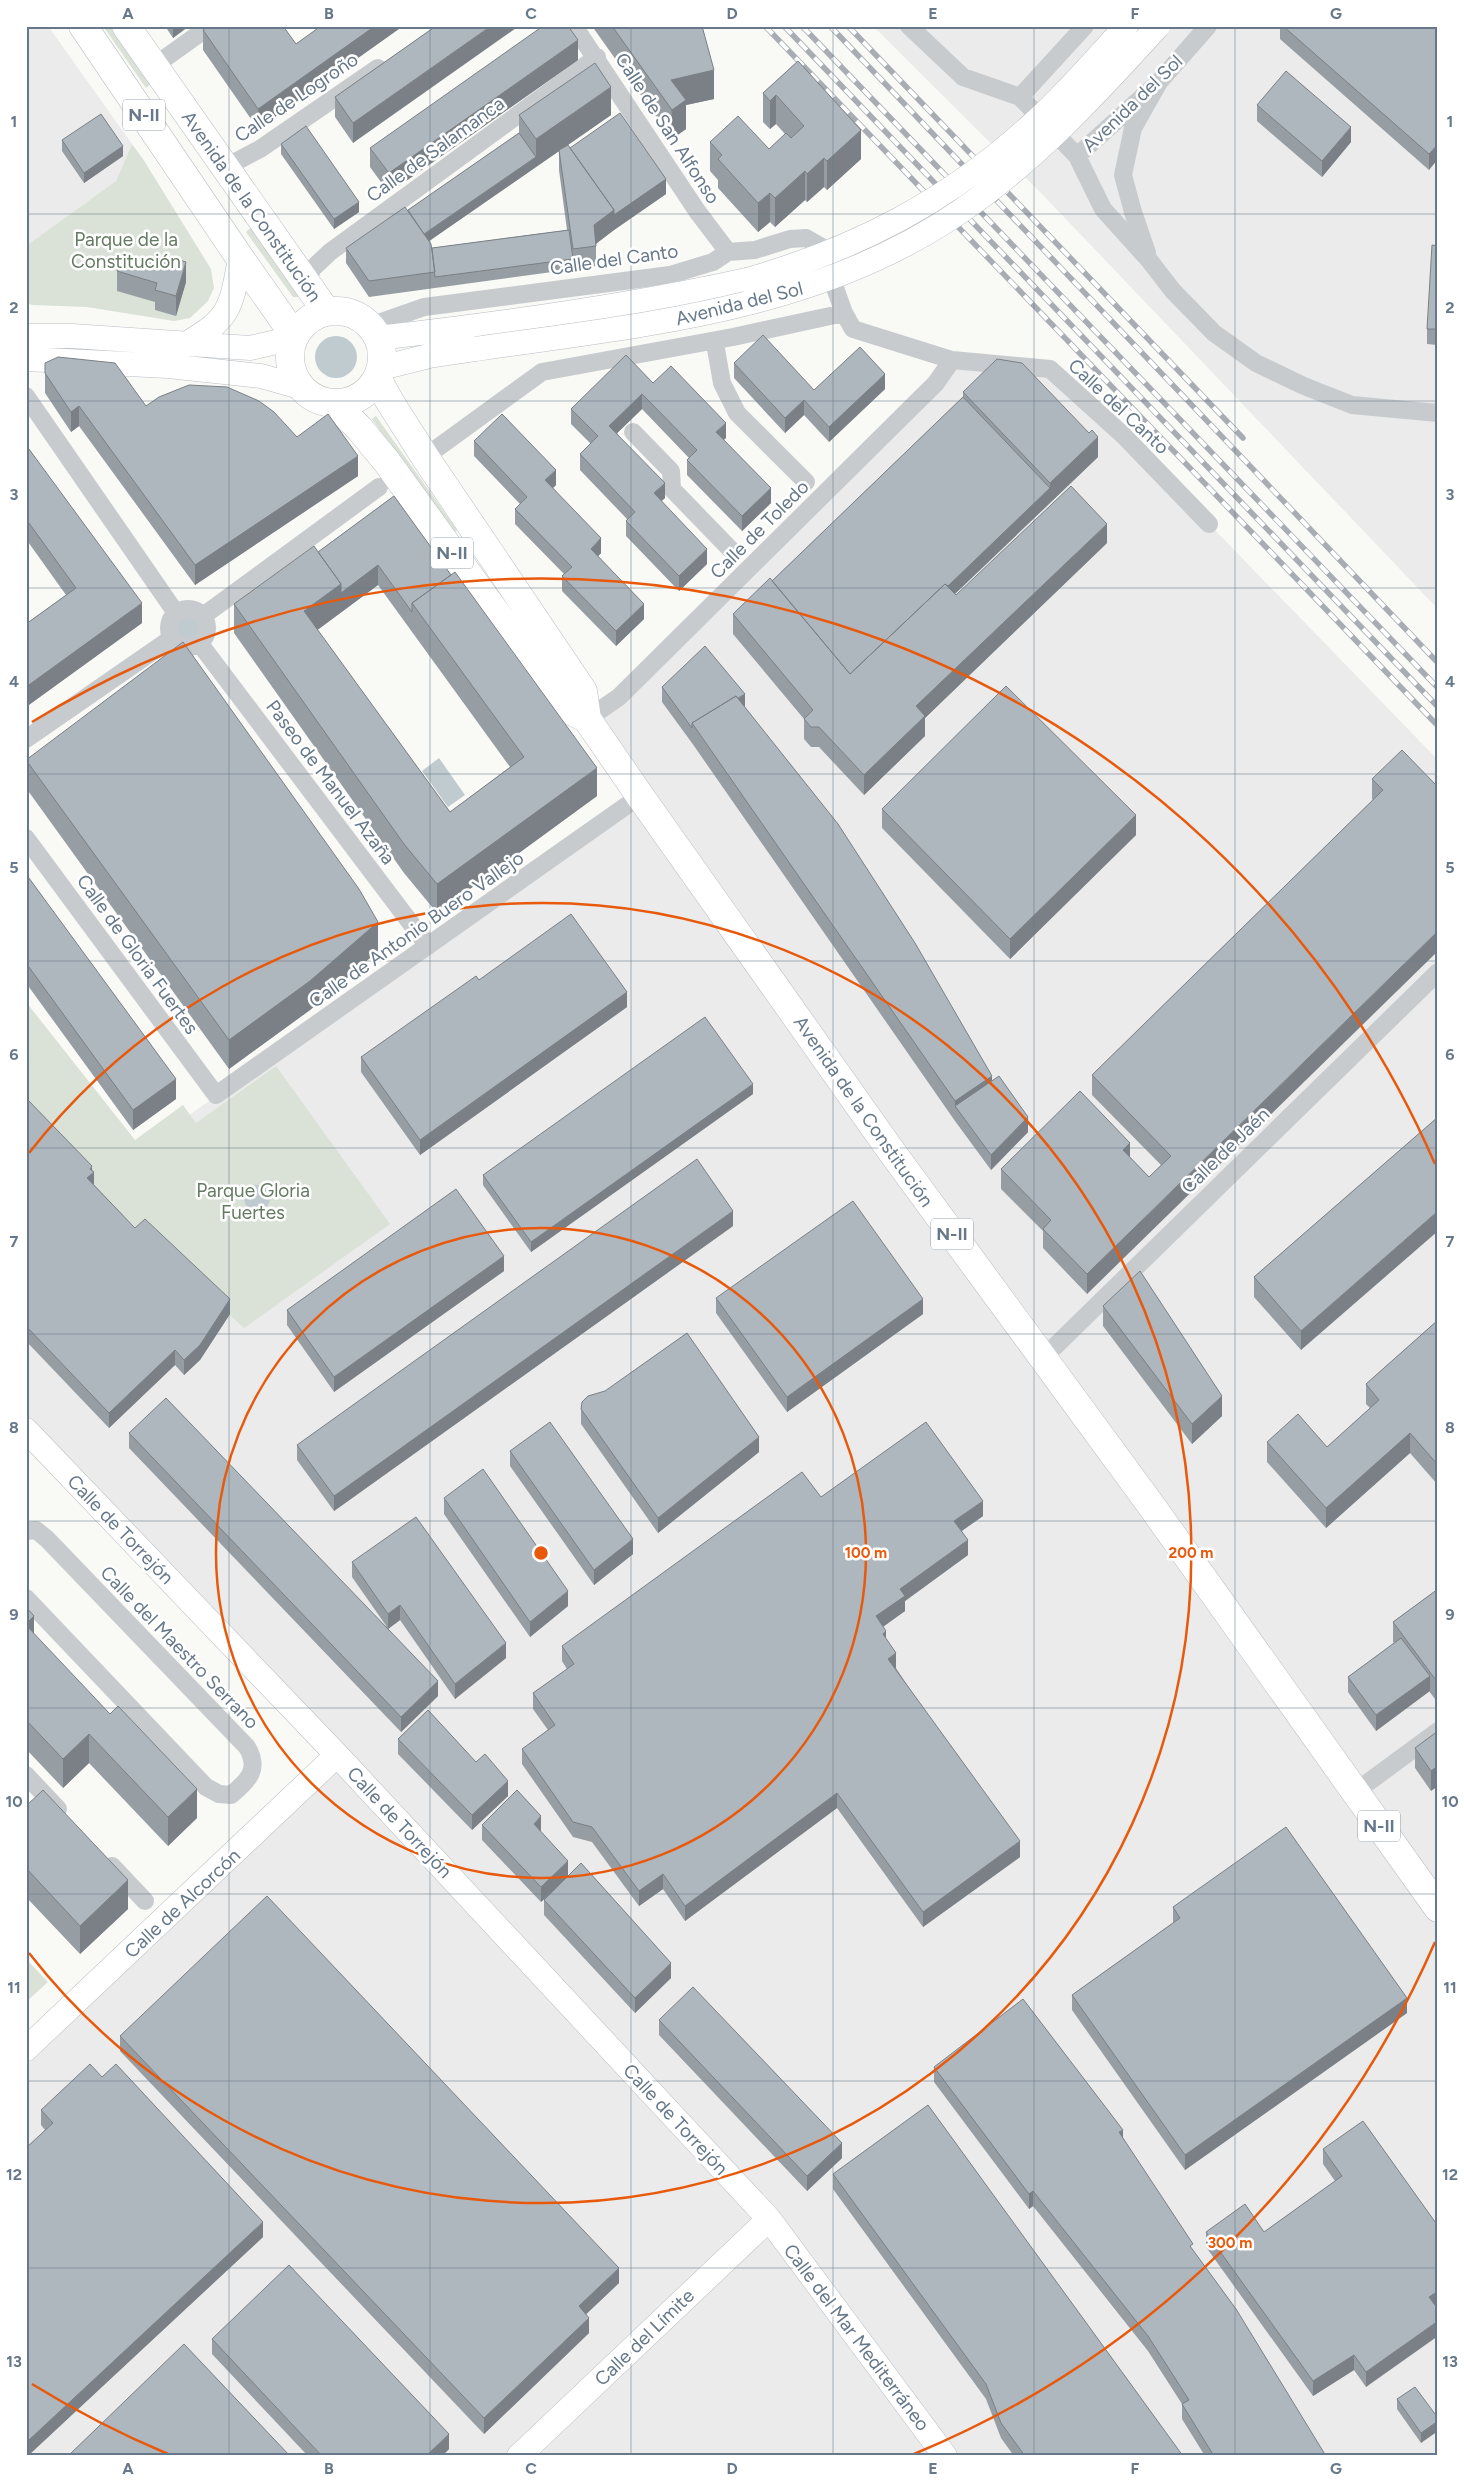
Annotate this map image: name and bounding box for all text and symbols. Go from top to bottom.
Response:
text: A [122,4,134,23]
text: B [324,4,334,23]
text: C [525,4,537,23]
text: D [726,4,738,23]
text: E [928,4,938,23]
text: F [1131,4,1140,23]
text: G [1330,4,1342,23]
street label: Calle de Logroño [230,48,362,147]
street label: Calle de San Alfonso [610,49,725,208]
street label: Avenida del Sol [1077,50,1187,157]
street label: Calle de Salamanca [362,92,509,207]
road number: N-II [123,100,165,130]
street label: Avenida de la Constitución [177,106,326,306]
text: 1 [11,112,17,131]
text: 1 [1447,112,1453,131]
park label: Parque de la Constitución [71,228,181,273]
street label: Calle del Canto [548,239,680,280]
street label: Avenida del Sol [673,277,805,330]
text: 2 [9,298,19,317]
text: 2 [1445,298,1455,317]
street label: Calle del Canto [1064,354,1174,459]
street label: Calle de Toledo [705,475,813,583]
text: 3 [10,485,19,504]
text: 3 [1446,485,1455,504]
road number: N-II [431,538,473,568]
text: 4 [9,672,19,691]
text: 4 [1445,672,1455,691]
street label: Paseo de Manuel Azaña [261,695,400,869]
street label: Calle de Antonio Buero Vallejo [304,846,528,1013]
text: 5 [9,858,19,877]
text: 5 [1445,858,1455,877]
street label: Calle de Gloria Fuertes [72,870,203,1039]
street label: Avenida de la Constitución [789,1011,938,1211]
text: 6 [9,1045,19,1064]
text: 6 [1445,1045,1455,1064]
street label: Calle de Jaén [1177,1103,1274,1198]
park label: Parque Gloria Fuertes [196,1179,310,1224]
road number: N-II [931,1218,973,1250]
text: 7 [10,1232,19,1251]
text: 7 [1446,1232,1455,1251]
text: 8 [9,1418,19,1437]
text: 8 [1445,1418,1455,1437]
street label: Calle de Torrejón [63,1470,179,1589]
centre of rings [532,1544,550,1562]
text: 100 m [845,1544,887,1562]
text: 200 m [1169,1544,1213,1562]
street label: Calle del Maestro Serrano [96,1561,264,1734]
text: 9 [9,1605,19,1624]
text: 9 [1445,1605,1455,1624]
street label: Calle de Torrejón [342,1762,457,1883]
text: 10 [5,1792,23,1811]
text: 10 [1441,1792,1459,1811]
road number: N-II [1358,1810,1400,1842]
street label: Calle de Alcorcón [120,1844,245,1963]
text: 11 [7,1978,21,1997]
text: 11 [1443,1978,1457,1997]
street label: Calle de Torrejón [618,2059,733,2180]
text: 12 [6,2165,22,2184]
text: 12 [1442,2165,1458,2184]
text: 300 m [1208,2234,1252,2252]
street label: Calle del Mar Mediterráneo [779,2239,934,2435]
street label: Calle del Límite [590,2284,699,2391]
text: 13 [6,2352,22,2371]
text: 13 [1442,2352,1458,2371]
text: A [122,2459,134,2478]
text: B [324,2459,334,2478]
text: C [525,2459,537,2478]
text: D [726,2459,738,2478]
text: E [928,2459,938,2478]
text: F [1131,2459,1140,2478]
text: G [1330,2459,1342,2478]

